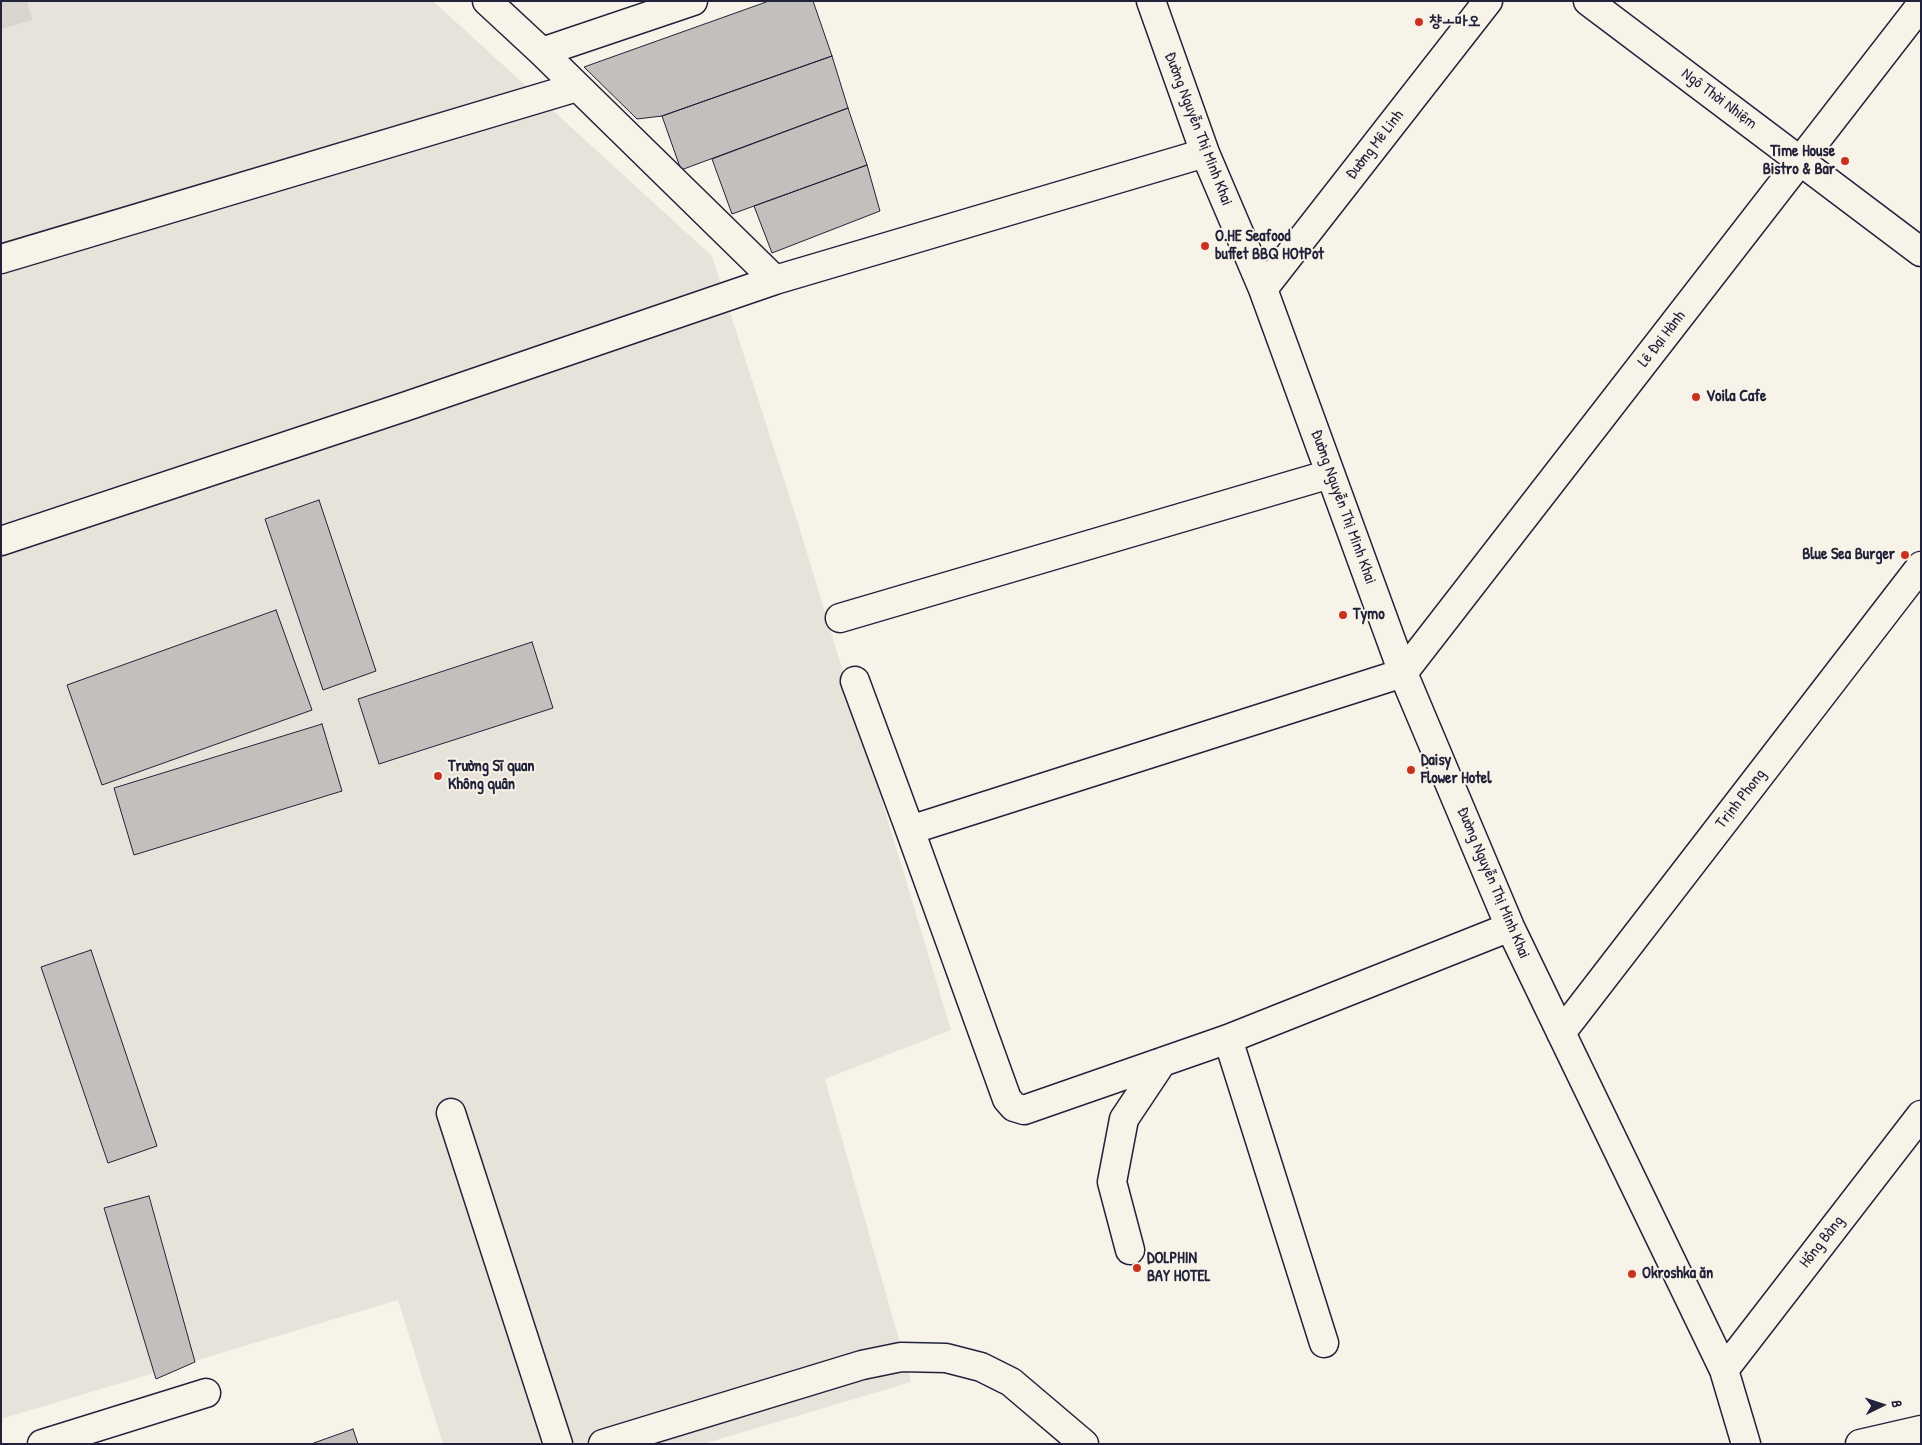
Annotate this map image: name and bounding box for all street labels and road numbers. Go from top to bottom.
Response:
street label: Đường Nguyễn Thị Minh Khai [1160,50,1236,208]
street label: Ngô Thời Nhiệm [1677,64,1761,134]
street label: Đường Mê Linh [1342,106,1408,184]
street label: Lê Đại Hành [1634,307,1690,371]
street label: Đường Nguyễn Thị Minh Khai [1306,427,1380,587]
street label: Trịnh Phong [1712,765,1770,833]
street label: Đường Nguyễn Thị Minh Khai [1452,804,1534,962]
street label: Hồng Bàng [1796,1212,1848,1272]

